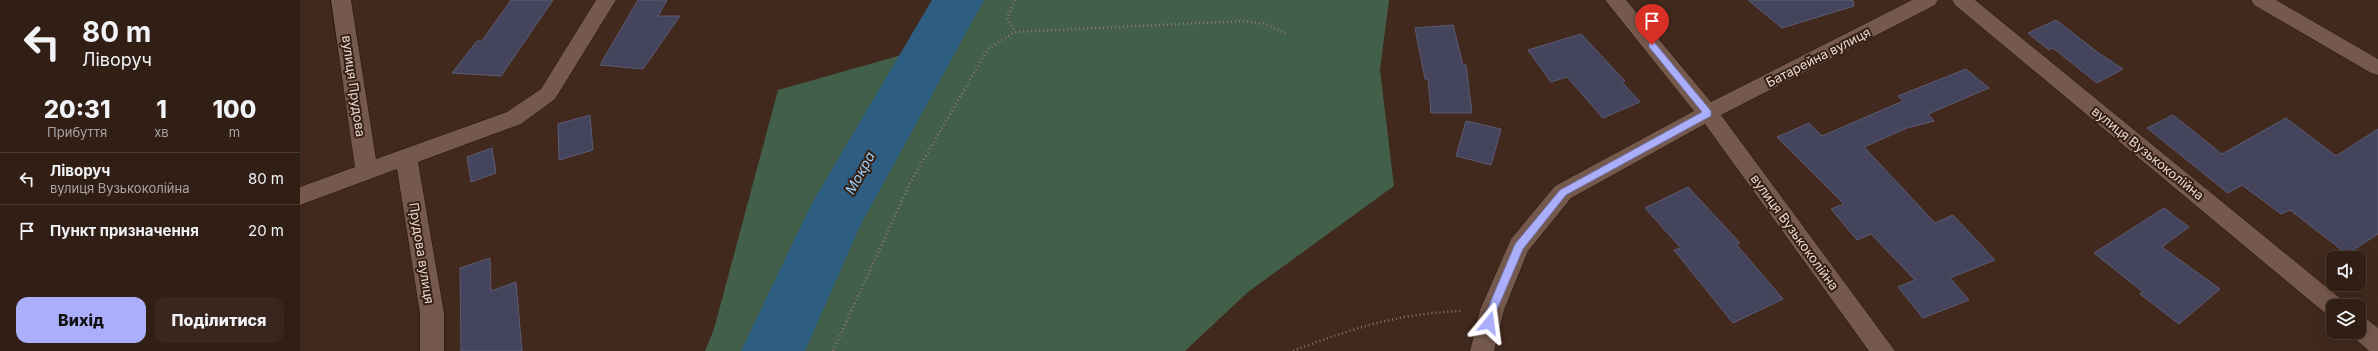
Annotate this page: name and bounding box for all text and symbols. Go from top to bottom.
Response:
pin [1635,4,1669,45]
icon: arrive [1641,10,1663,32]
text: 80 m [82,15,151,49]
icon: left [16,16,68,68]
street label: Батарейна вулиця [1763,24,1873,90]
street label: вулиця Прудова [339,34,369,138]
text: Ліворуч [82,49,152,70]
text: 20:31 [44,95,110,124]
text: 1 [156,95,167,124]
text: 100 [212,95,256,124]
street label: вулиця Вузькоколійна [2089,103,2207,203]
text: Прибуття [47,124,107,140]
text: хв [154,124,169,140]
text: m [229,124,240,140]
water label: Мокра [841,148,878,197]
text: Ліворуч [50,161,110,180]
icon: left [16,168,38,190]
text: 80 m [248,169,284,188]
street label: вулиця Вузькоколійна [1748,171,1842,293]
text: вулиця Вузькоколійна [50,180,190,196]
street label: Прудова вулиця [406,201,438,305]
icon: arrive [16,220,38,242]
text: Пункт призначення [50,221,199,240]
text: 20 m [248,221,284,240]
map controls [2326,251,2366,339]
button: sound [2326,251,2366,291]
button: Вихід [16,297,146,343]
button: Поділитися [154,297,284,343]
button: layers [2326,299,2366,339]
position arrow [1468,302,1510,344]

